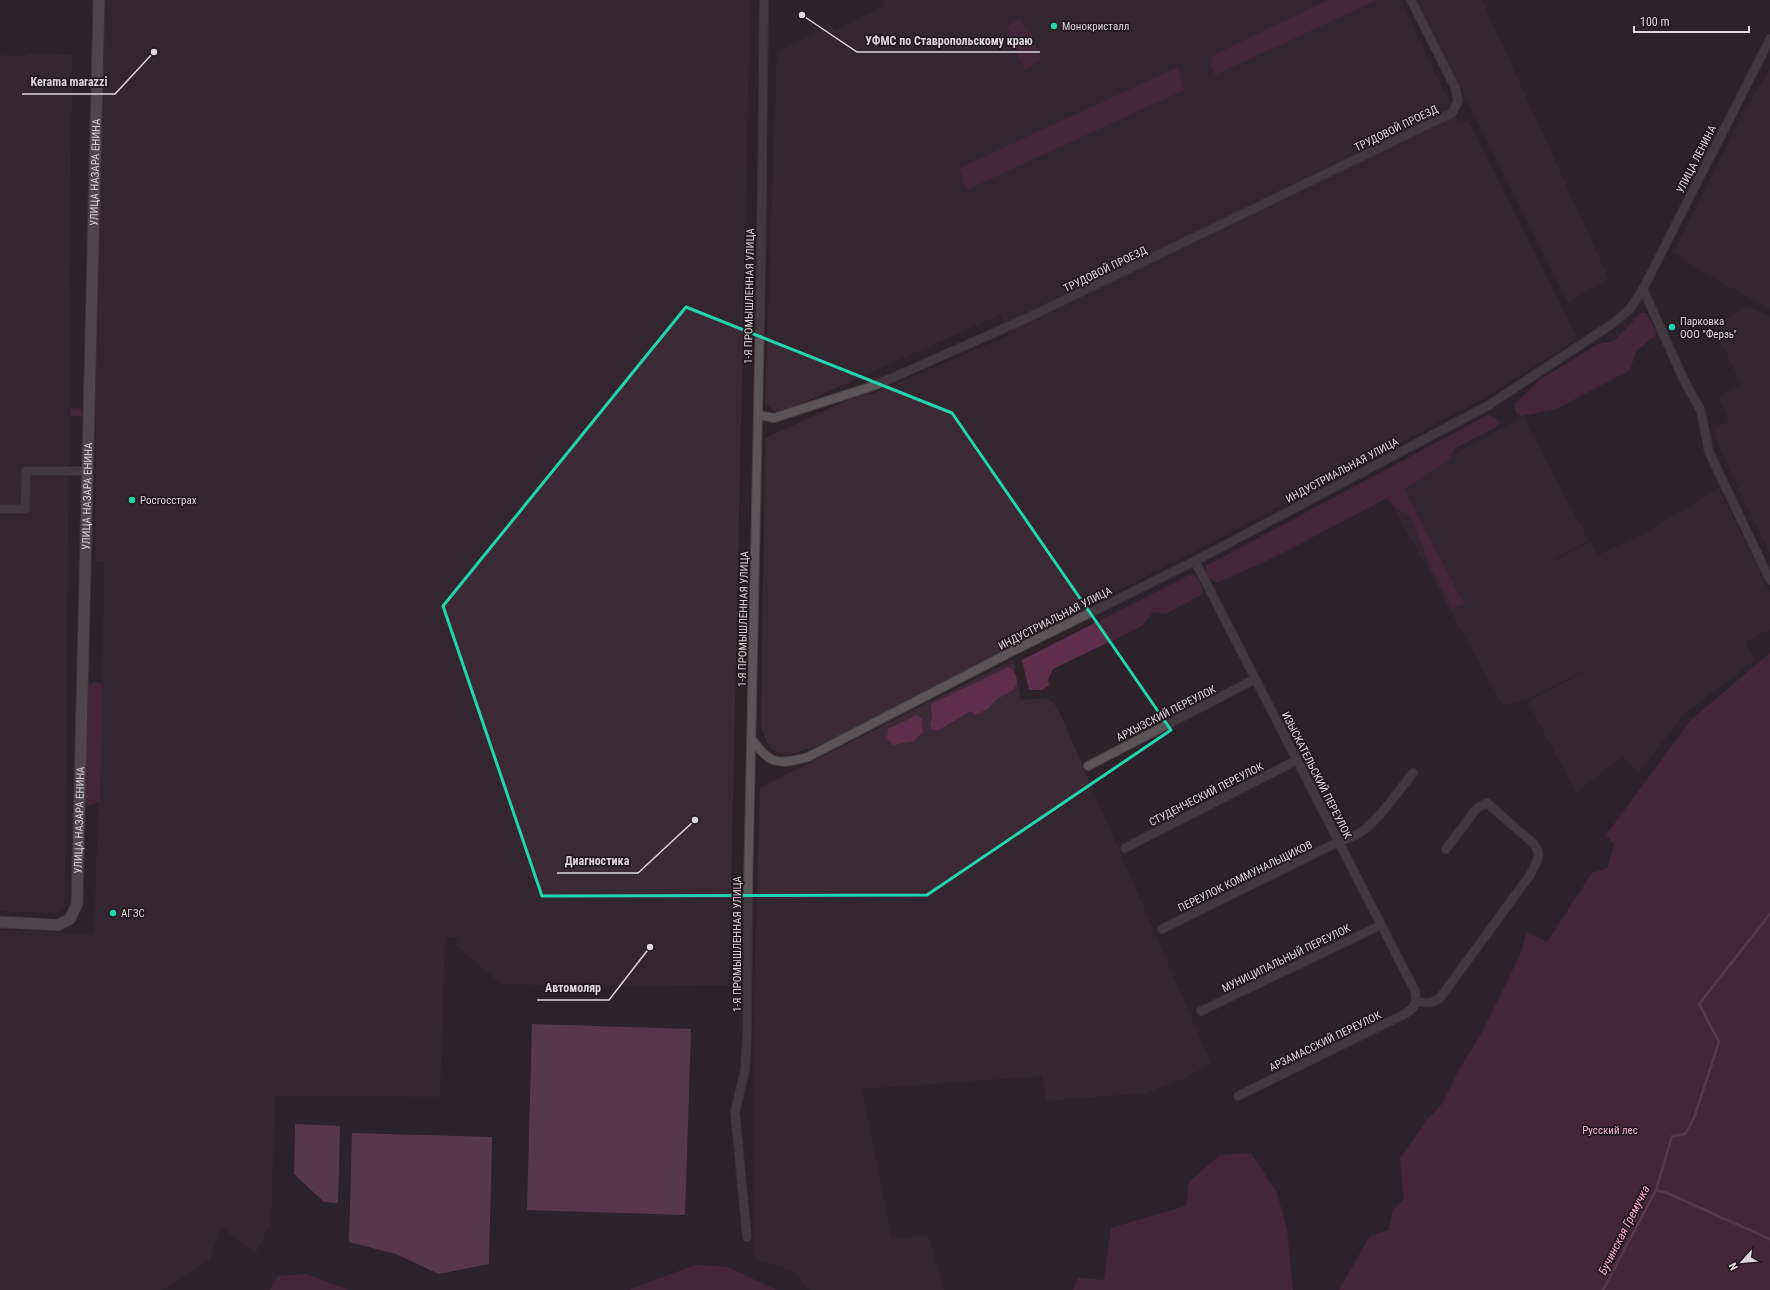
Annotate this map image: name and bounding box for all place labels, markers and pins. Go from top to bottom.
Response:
place label: Монокристалл [1062,20,1129,33]
marker: Монокристалл [1049,21,1059,31]
callout: УФМС по Ставропольскому краю [857,28,1040,52]
callout: Kerama marazzi [22,70,115,94]
place label: Парковка ООО "Ферзь" [1680,315,1737,341]
marker: Парковка ООО "Ферзь" [1667,322,1677,332]
place label: Росгосстрах [140,494,197,507]
marker: Росгосстрах [127,495,137,505]
callout: Диагностика [557,849,638,873]
place label: АГЗС [121,907,145,920]
marker: АГЗС [108,908,118,918]
callout: Автомоляр [537,976,609,1000]

